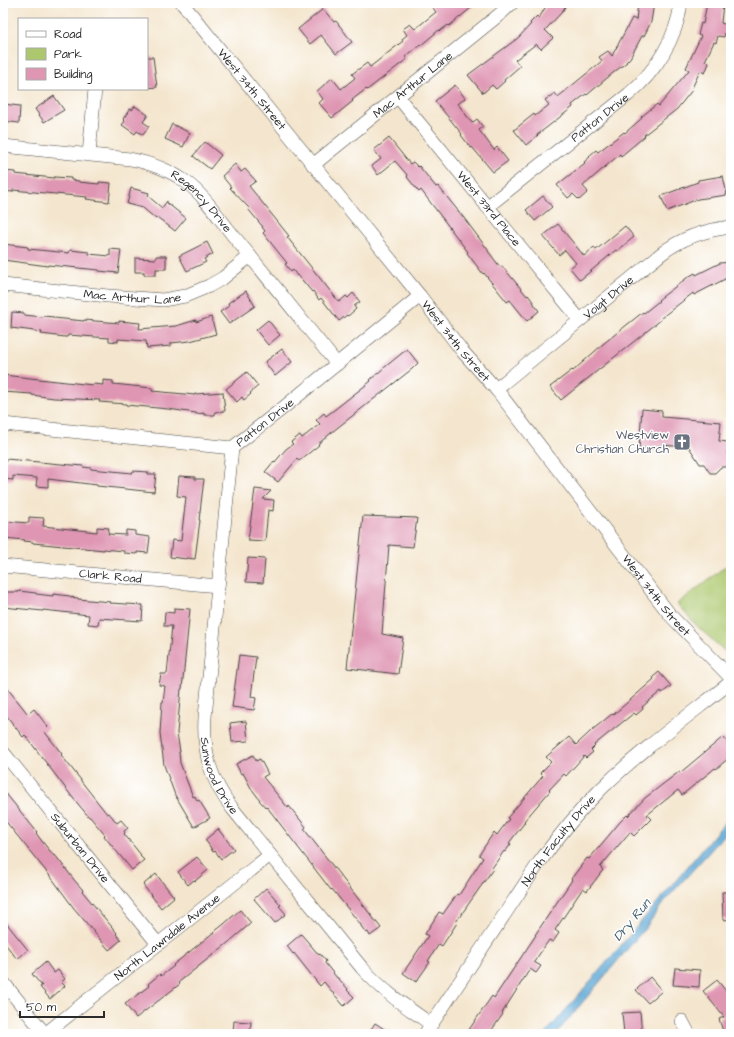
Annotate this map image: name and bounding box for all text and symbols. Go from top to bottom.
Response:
legend [18,18,148,90]
text: Road [54,26,82,43]
street label: West 34th Street [214,45,290,134]
text: Park [54,46,82,63]
street label: Mac Arthur Lane [369,47,456,122]
text: Building [54,66,92,84]
street label: Patton Drive [567,89,633,146]
street label: Regency Drive [168,166,236,236]
street label: West 33rd Place [453,167,525,250]
street label: Voigt Drive [579,271,638,323]
street label: Mac Arthur Lane [83,285,183,309]
street label: West 34th Street [418,297,494,385]
street label: Patton Drive [232,394,298,451]
place label: Westview Christian Church [576,427,669,458]
church icon: Westview Christian Church [672,432,692,452]
street label: West 34th Street [618,551,695,640]
street label: Clark Road [78,565,143,587]
street label: Sunwood Drive [196,737,243,818]
street label: North Faculty Drive [517,791,600,890]
street label: Suburban Drive [47,809,114,887]
street label: North Lawndale Avenue [110,889,224,984]
water label: Dry Run [609,894,657,946]
scale bar [20,993,104,1019]
text: 50 m [26,999,57,1016]

